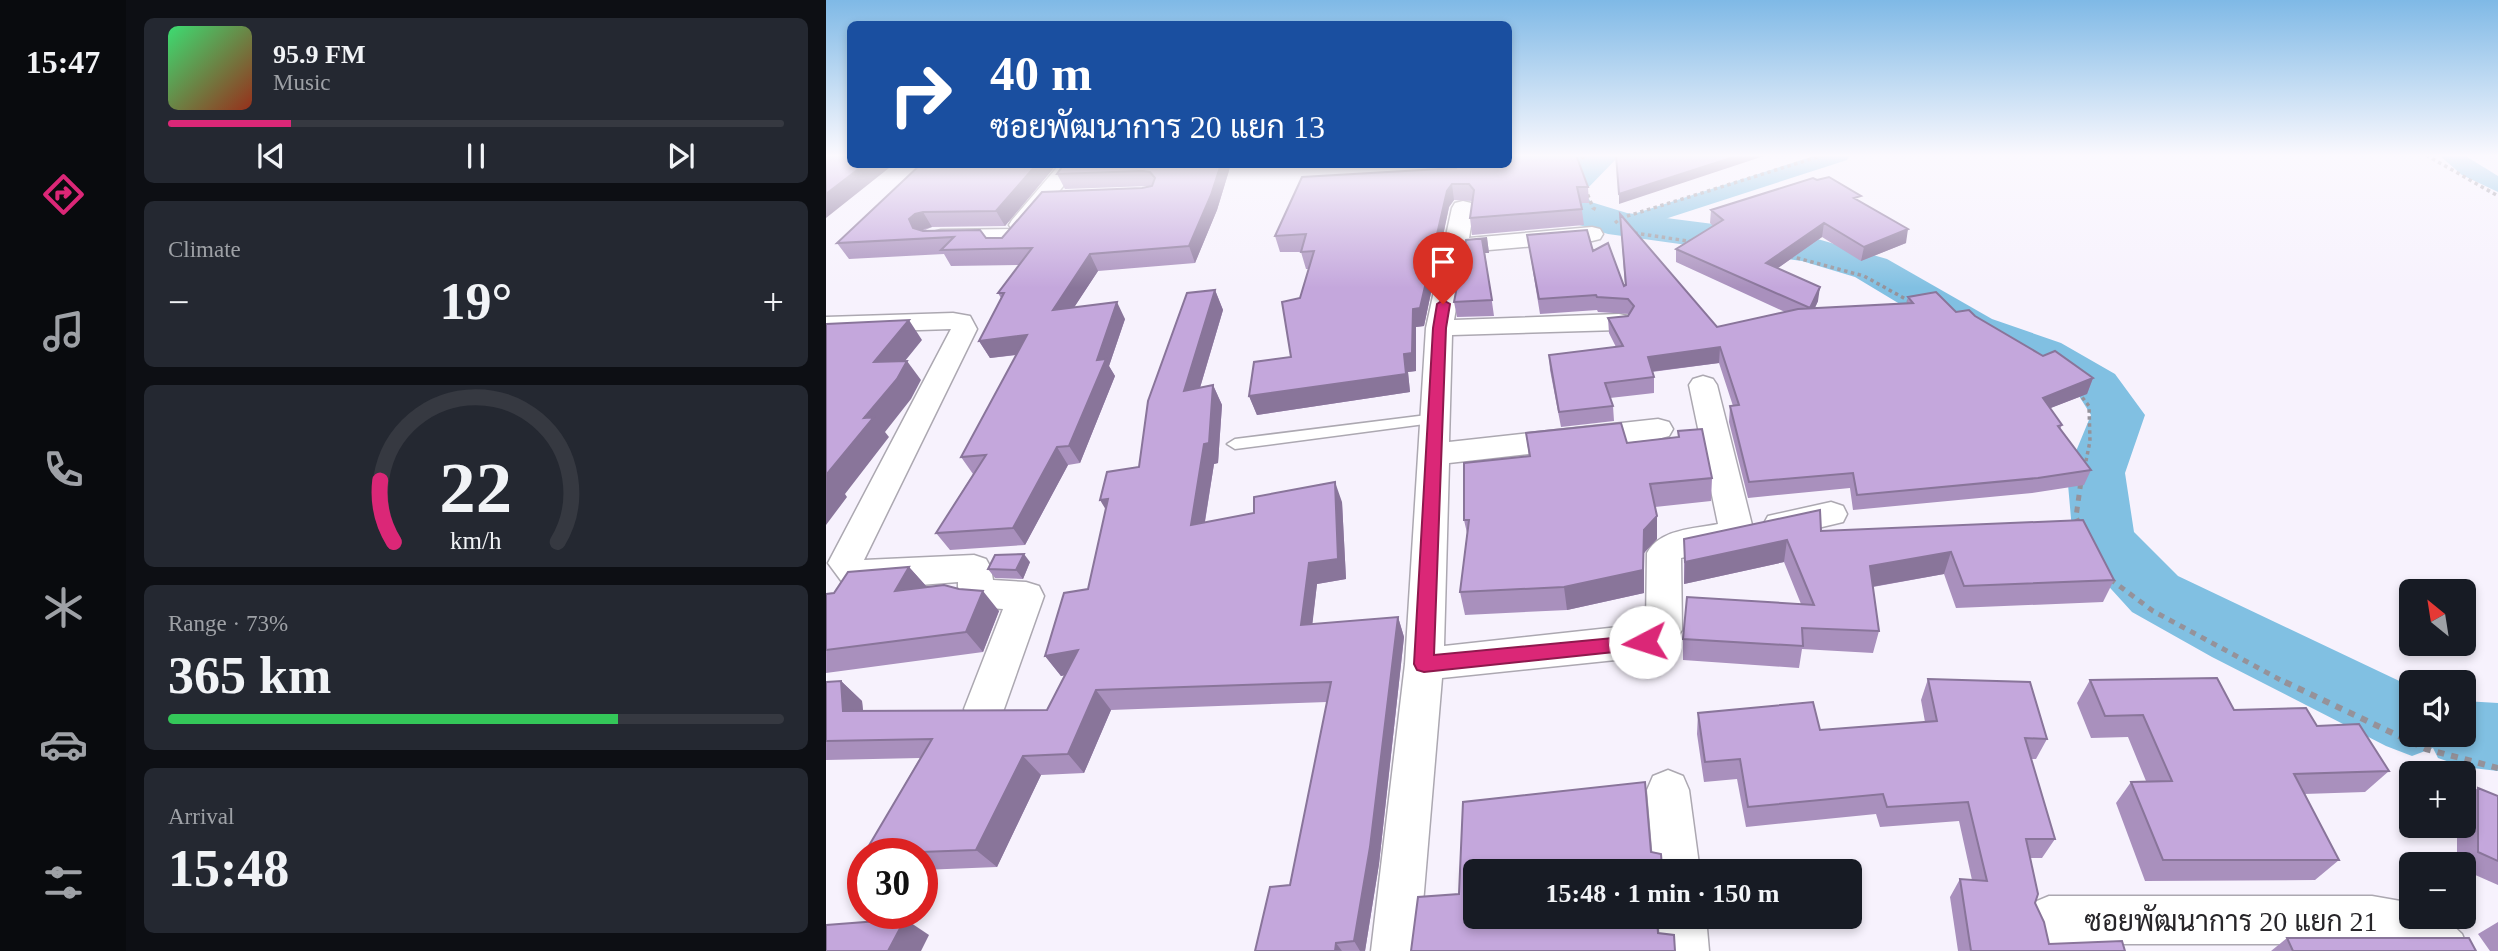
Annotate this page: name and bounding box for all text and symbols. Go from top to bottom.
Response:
text: 95.9 FM [273,40,365,69]
text: 15:47 [26,44,100,80]
text: 40 m [990,46,1092,101]
icon: right [875,49,966,140]
text: Music [273,70,331,95]
text: ซอยพัฒนาการ 20 แยก 13 [990,109,1325,145]
icon: previous [252,137,290,175]
icon: pause [457,137,495,175]
icon: next [662,137,700,175]
icon: directions [39,170,88,219]
pin [1413,232,1473,304]
text: Climate [168,237,241,262]
icon: arrive [1424,243,1462,281]
text: 19° [440,273,512,330]
text: − [168,281,189,323]
text: + [763,281,784,323]
icon: music [39,307,88,356]
icon: phone [39,445,88,494]
text: 22 [440,447,512,528]
text: km/h [450,526,502,553]
north arrow [2399,579,2476,656]
map controls [2399,579,2476,929]
icon: climate [39,583,88,632]
position arrow [1608,605,1682,679]
text: Range · 73% [168,611,288,636]
text: 365 km [168,647,331,704]
button: sound [2399,670,2476,747]
icon: car [39,720,88,769]
button: + [2399,761,2476,838]
text: Arrival [168,804,234,829]
speed limit sign: 30 [847,838,938,929]
text: 15:48 [168,840,289,897]
button: − [2399,852,2476,929]
icon: filters [39,858,88,907]
text: 15:48 · 1 min · 150 m [1546,879,1780,908]
street label: ซอยพัฒนาการ 20 แยก 21 [2084,903,2378,937]

